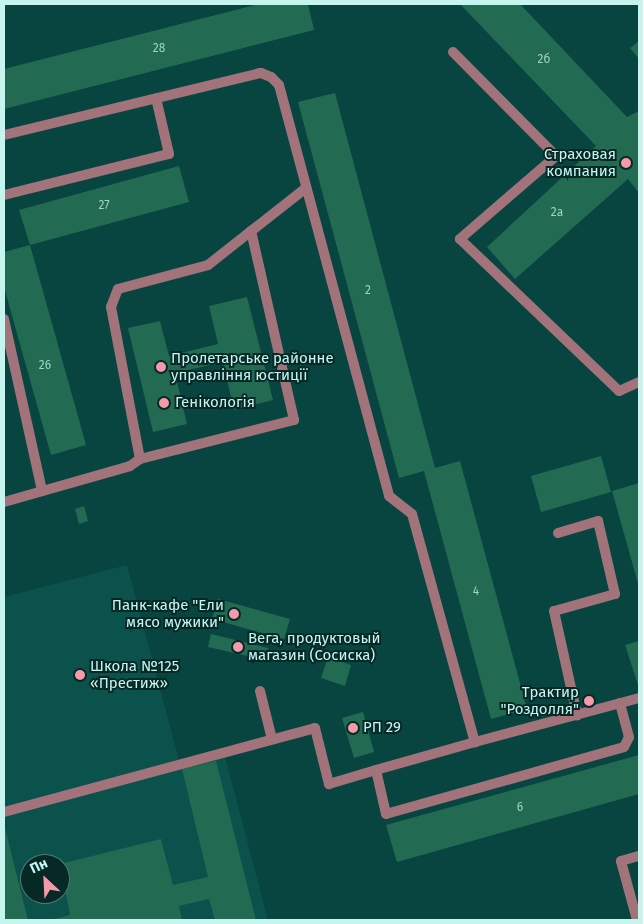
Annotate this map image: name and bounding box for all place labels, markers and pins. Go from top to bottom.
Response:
place label: Страховая компания [544,145,616,180]
marker: Страховая компания [620,157,632,169]
place label: Пролетарське районне управління юстиції [171,349,334,384]
marker: Пролетарське районне управління юстиції [155,361,167,373]
place label: Генікологія [175,394,255,412]
marker: Генікологія [157,396,171,410]
place label: Панк-кафе "Ели мясо мужики" [112,596,224,631]
marker: Панк-кафе "Ели мясо мужики" [228,608,240,620]
place label: Вега, продуктовый магазин (Сосиска) [248,629,380,664]
marker: Вега, продуктовый магазин (Сосиска) [232,641,244,653]
place label: Школа №125 «Престиж» [90,657,179,692]
marker: Школа №125 «Престиж» [74,669,86,681]
place label: Трактир "Роздолля" [501,683,579,718]
marker: Трактир "Роздолля" [583,695,595,707]
place label: РП 29 [363,719,401,737]
marker: РП 29 [347,722,359,734]

